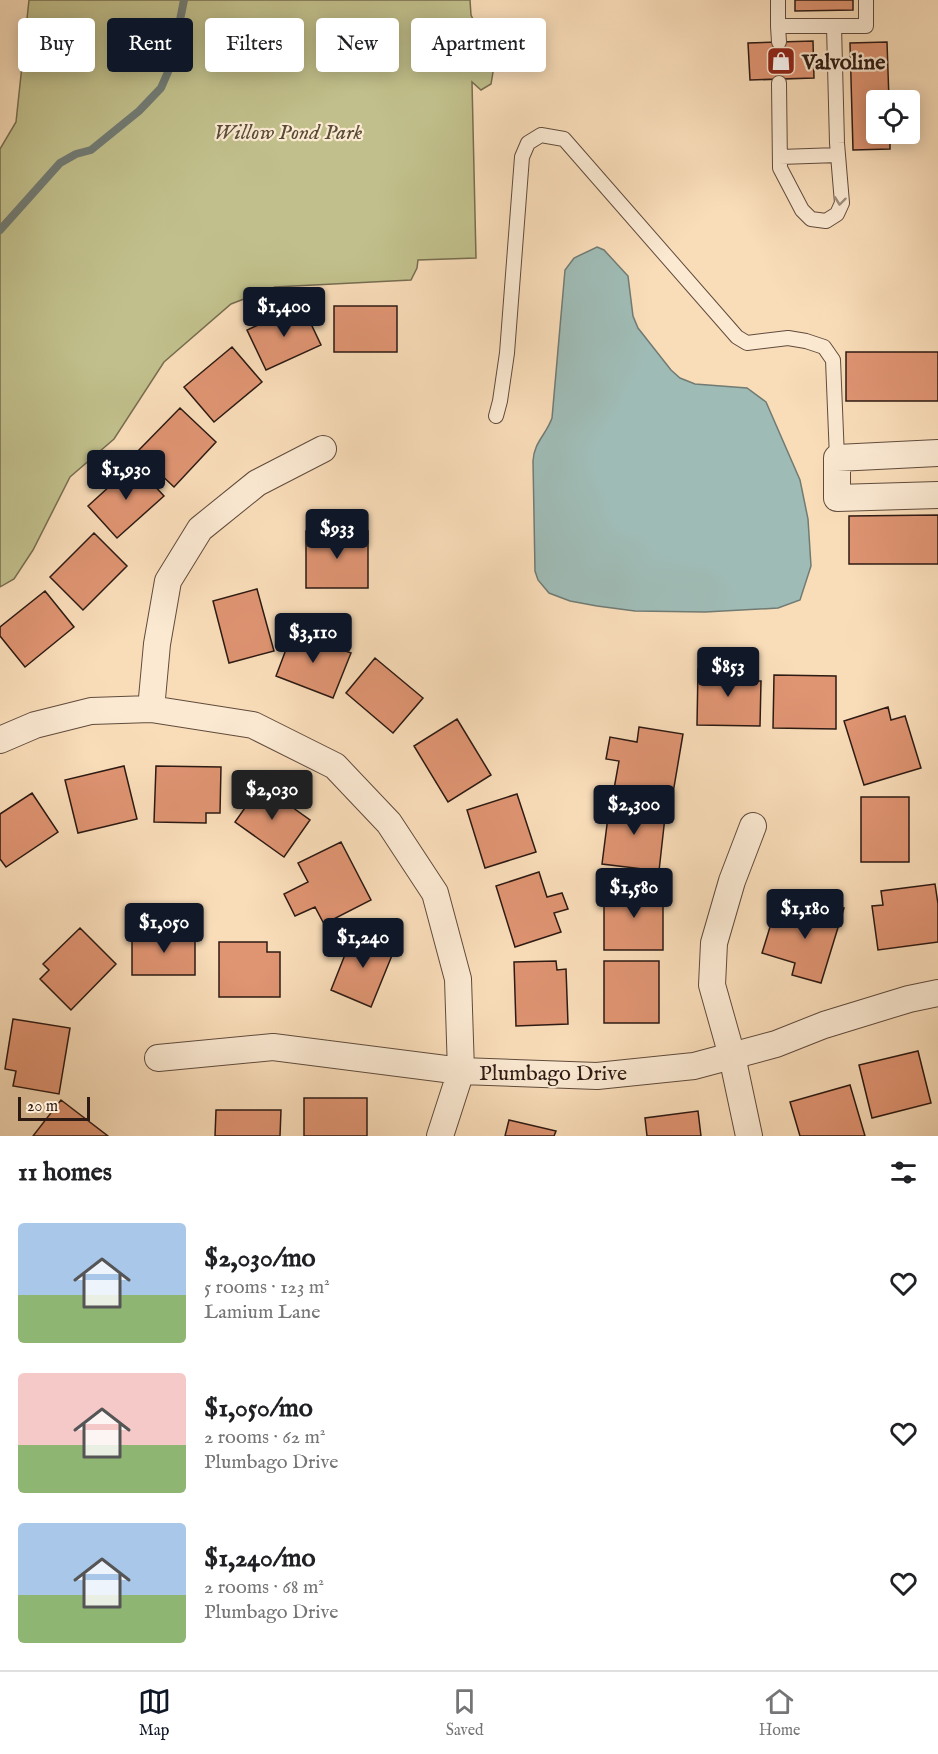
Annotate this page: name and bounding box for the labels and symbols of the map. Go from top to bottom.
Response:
shop icon: Valvoline [765,45,797,77]
place label: Valvoline [801,49,885,77]
park label: Willow Pond Park [214,119,362,147]
one-way arrow [834,196,846,205]
pin: $1,400 [235,287,333,338]
pin: $1,930 [77,450,175,501]
pin: $933 [301,509,373,560]
pin: $3,110 [264,613,362,664]
pin: $853 [692,647,764,698]
pin: $2,030 [223,770,321,821]
pin: $2,300 [585,785,683,836]
pin: $1,580 [585,868,683,919]
pin: $1,180 [756,889,854,940]
pin: $1,050 [115,903,213,954]
pin: $1,240 [314,918,412,969]
street label: Plumbago Drive [479,1060,627,1088]
scale bar [18,1094,90,1122]

